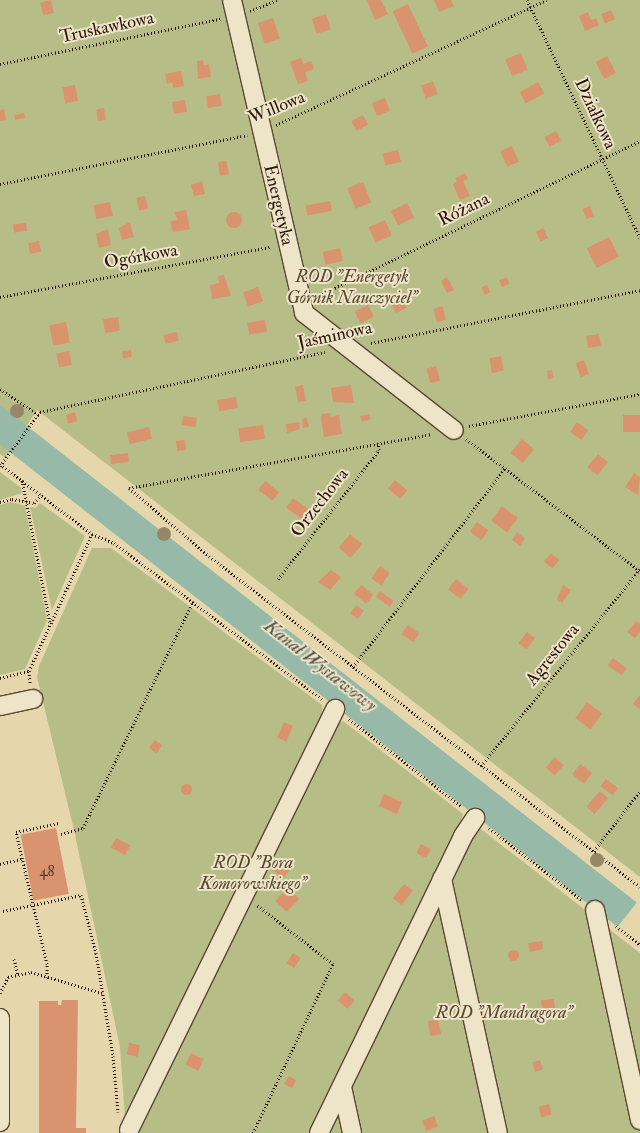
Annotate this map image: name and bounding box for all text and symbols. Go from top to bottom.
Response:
street label: Truskawkowa [58,7,156,49]
street label: Działkowa [569,75,621,153]
street label: Willowa [245,87,309,129]
street label: Energetyka [258,162,298,248]
street label: Różana [435,188,493,232]
street label: Ogórkowa [103,240,179,274]
park label: ROD "Energetyk Górnik Nauczyciel" [287,267,417,310]
street label: Jaśminowa [296,318,374,354]
street label: Orzechowa [286,464,354,542]
water label: Kanał Wystawowy [259,615,381,717]
street label: Agrestowa [522,620,584,690]
park label: ROD "Bora Komorowskiego" [199,853,307,896]
house number: 48 [39,863,55,881]
park label: ROD "Mandragora" [436,1002,572,1024]

